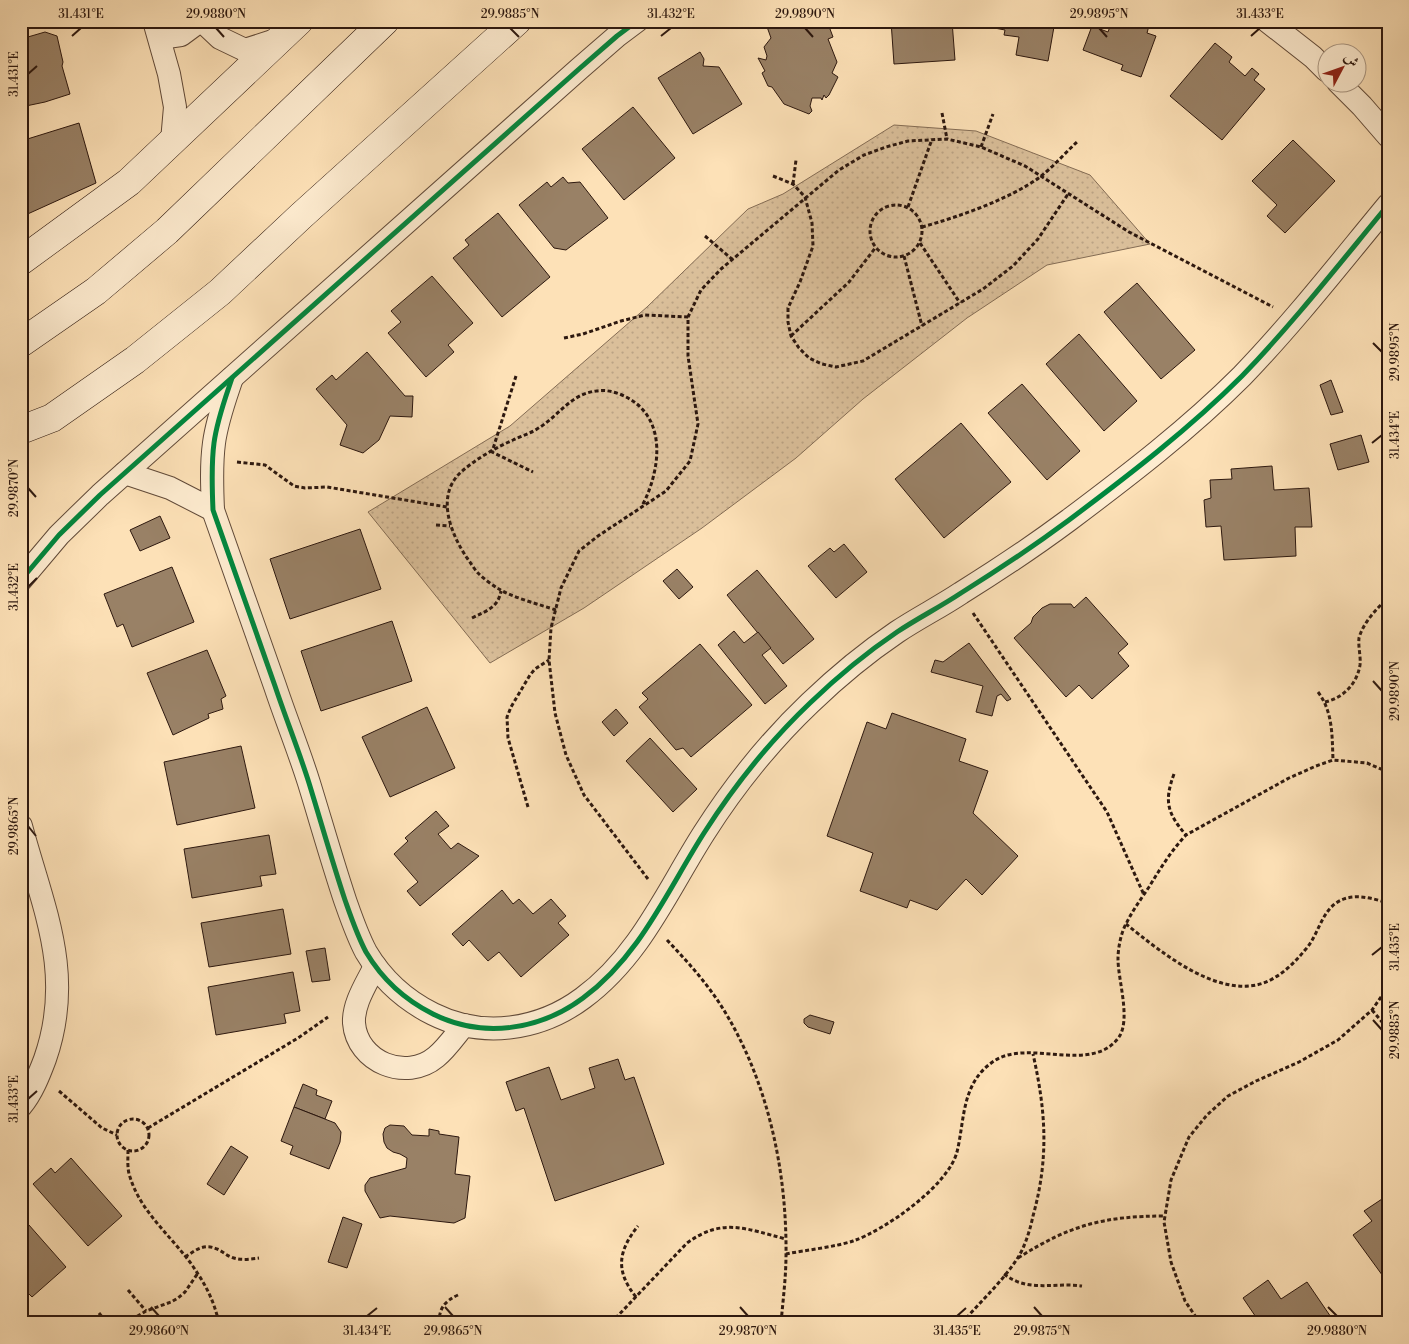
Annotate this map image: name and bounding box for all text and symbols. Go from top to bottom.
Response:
text: 31.431°E [58,7,104,22]
text: 29.9880°N [186,7,246,22]
text: 29.9885°N [481,7,539,22]
text: 31.432°E [647,7,695,22]
text: 29.9890°N [775,7,835,22]
text: 29.9895°N [1070,7,1128,22]
text: 31.433°E [1236,7,1284,22]
north arrow [1316,42,1366,92]
text: ش [1340,49,1362,71]
text: 31.431°E [7,51,22,97]
text: 29.9895°N [1388,323,1403,381]
text: 31.434°E [1388,411,1403,459]
text: 29.9870°N [7,459,22,517]
text: 31.432°E [7,563,22,611]
text: 29.9890°N [1388,661,1403,721]
text: 29.9865°N [7,797,22,855]
text: 31.435°E [1388,923,1403,971]
text: 29.9885°N [1388,1001,1403,1059]
text: 31.433°E [7,1075,22,1123]
text: 29.9860°N [129,1324,189,1339]
text: 31.434°E [343,1324,391,1339]
text: 29.9865°N [424,1324,482,1339]
text: 29.9870°N [719,1324,777,1339]
text: 31.435°E [933,1324,981,1339]
text: 29.9875°N [1013,1324,1071,1339]
text: 29.9880°N [1307,1324,1367,1339]

